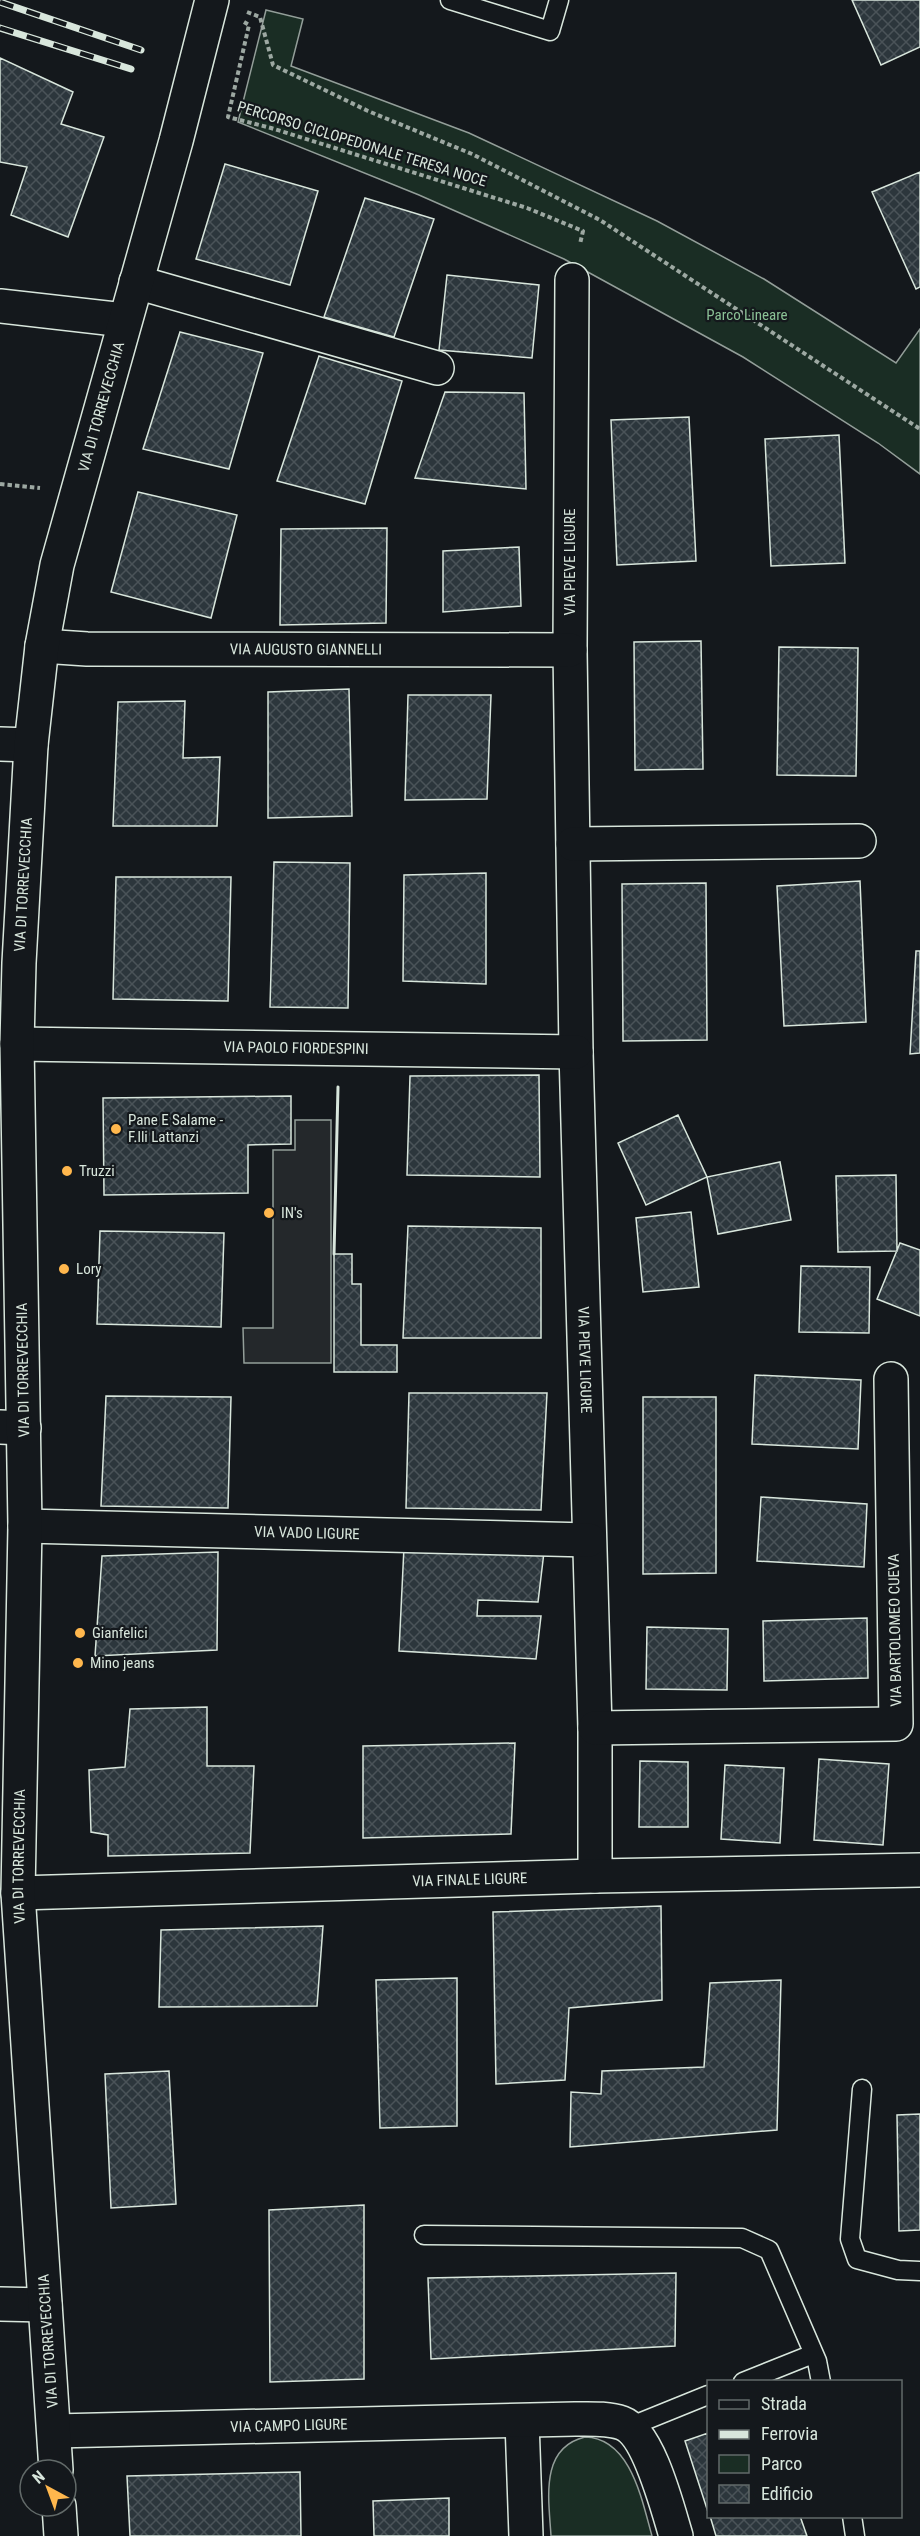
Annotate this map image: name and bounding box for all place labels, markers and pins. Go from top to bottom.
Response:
place label: Pane E Salame - F.lli Lattanzi [128,1111,223,1146]
marker: Pane E Salame - F.lli Lattanzi [109,1122,123,1136]
place label: Truzzi [79,1162,115,1180]
marker: Truzzi [60,1164,74,1178]
place label: IN's [281,1204,303,1222]
marker: IN's [262,1206,276,1220]
place label: Lory [76,1260,102,1278]
marker: Lory [57,1262,71,1276]
place label: Gianfelici [92,1624,148,1642]
marker: Gianfelici [73,1626,87,1640]
place label: Mino jeans [90,1654,155,1672]
marker: Mino jeans [71,1656,85,1670]

